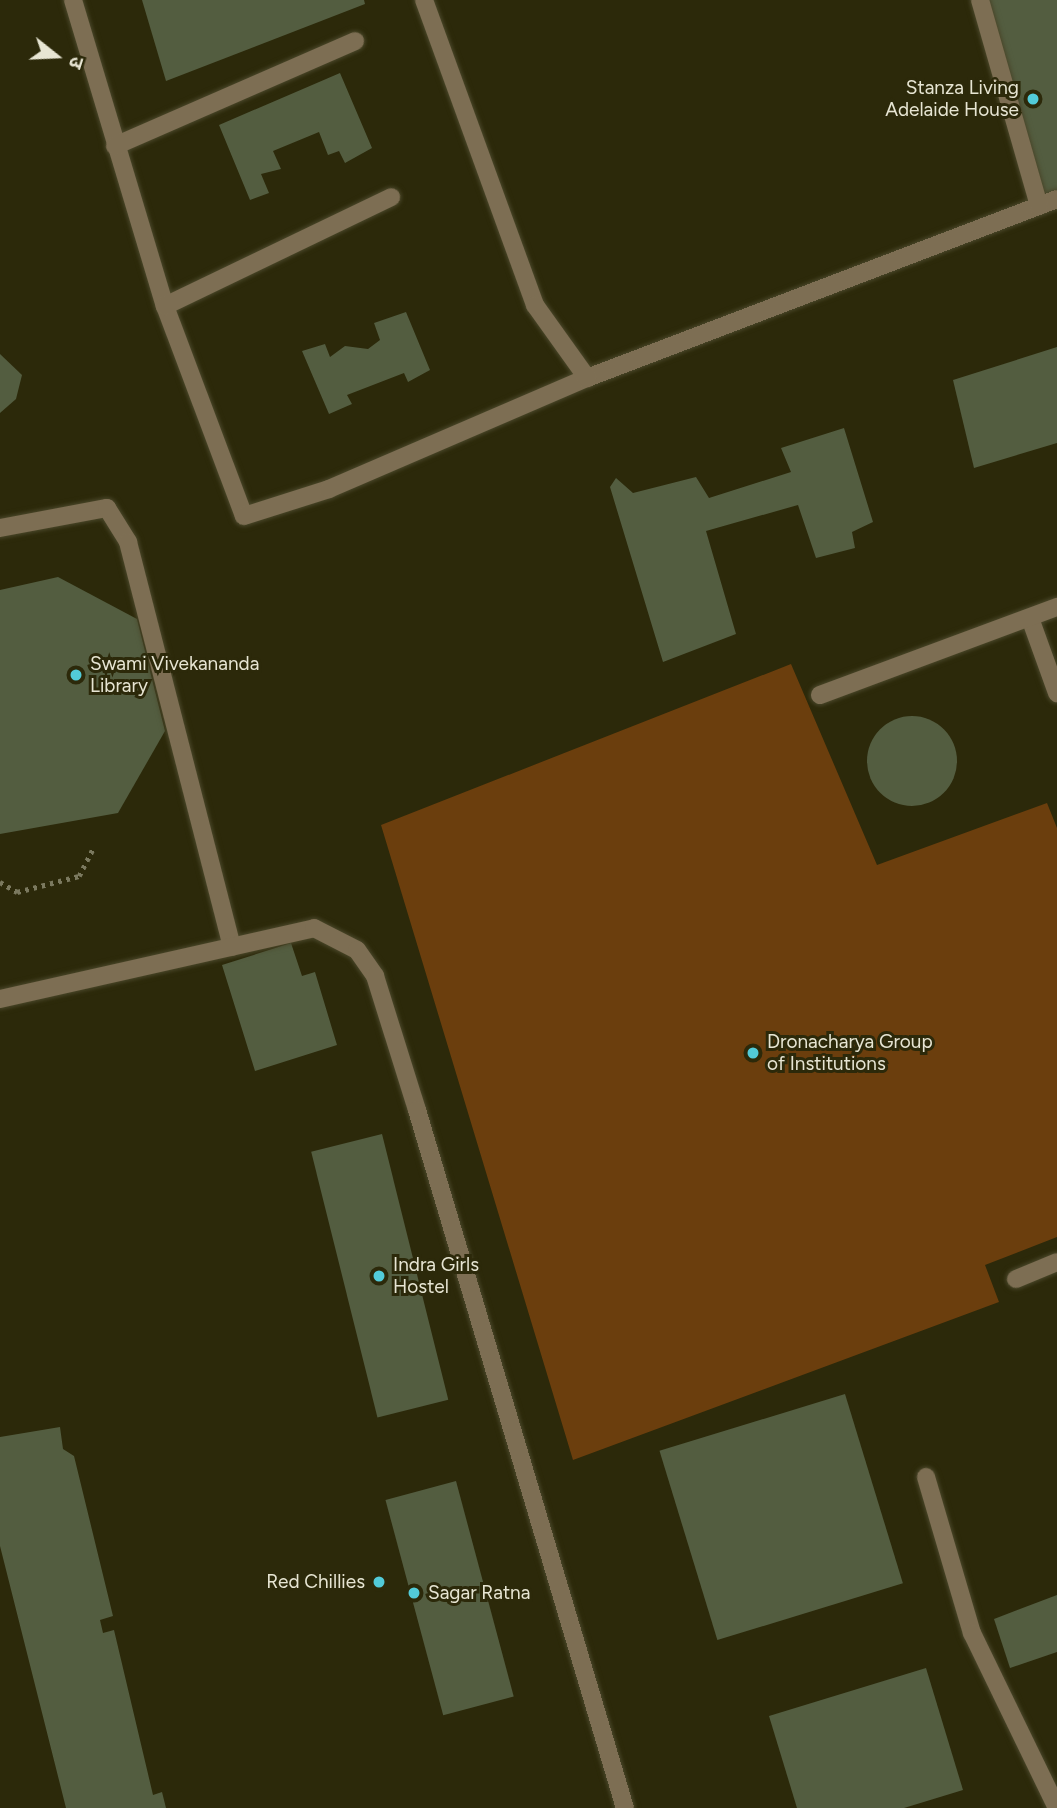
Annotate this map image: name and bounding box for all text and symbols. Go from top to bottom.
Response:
north arrow [21,21,91,91]
text: उ [64,54,89,71]
place label: Stanza Living Adelaide House [885,77,1019,121]
marker: Stanza Living Adelaide House [1025,91,1041,107]
place label: Swami Vivekananda Library [90,653,259,697]
marker: Swami Vivekananda Library [68,667,84,683]
place label: Dronacharya Group of Institutions [767,1031,933,1075]
marker: Dronacharya Group of Institutions [745,1045,761,1061]
place label: Indra Girls Hostel [393,1254,479,1298]
marker: Indra Girls Hostel [371,1268,387,1284]
place label: Red Chillies [266,1571,365,1593]
marker: Red Chillies [371,1574,387,1590]
place label: Sagar Ratna [428,1582,530,1604]
marker: Sagar Ratna [406,1585,422,1601]

